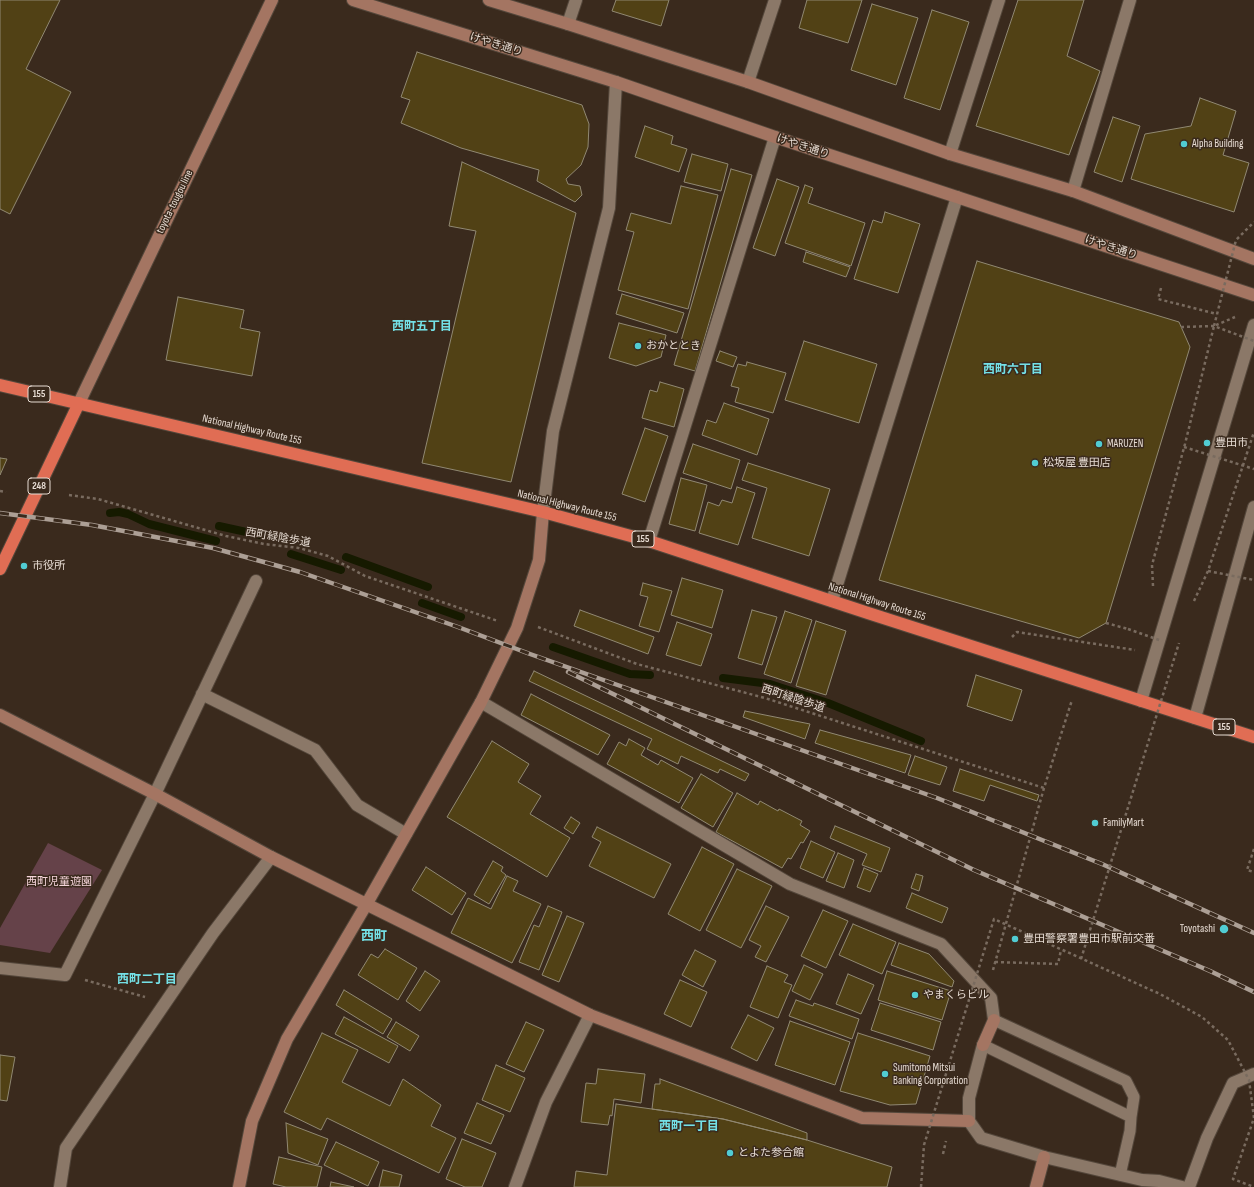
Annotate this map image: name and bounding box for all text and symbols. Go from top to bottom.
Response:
street label: けやき通り [468,31,524,59]
street label: けやき通り [775,132,831,162]
place label: Alpha Building [1192,137,1243,151]
marker: Alpha Building [1179,139,1189,149]
street label: toyota-tougou line [154,168,196,236]
street label: けやき通り [1083,233,1139,263]
district label: 西町五丁目 [392,320,452,334]
place label: おかととき [646,339,701,353]
marker: おかととき [633,341,643,351]
district label: 西町六丁目 [983,363,1043,377]
road number: 155 [28,386,50,402]
street label: National Highway Route 155 [201,412,303,448]
place label: 豊田市 [1215,436,1248,450]
place label: MARUZEN [1107,437,1143,451]
marker: 豊田市 [1202,438,1212,448]
marker: MARUZEN [1094,439,1104,449]
place label: 松坂屋 豊田店 [1043,456,1111,470]
marker: 松坂屋 豊田店 [1030,458,1040,468]
road number: 248 [28,478,50,494]
street label: National Highway Route 155 [516,487,618,525]
street label: 西町緑陰歩道 [244,526,312,550]
road number: 155 [632,531,654,547]
place label: 市役所 [32,559,65,573]
marker: 市役所 [19,561,29,571]
street label: National Highway Route 155 [827,580,927,624]
street label: 西町緑陰歩道 [760,683,826,715]
road number: 155 [1213,719,1235,735]
place label: FamilyMart [1103,816,1144,830]
marker: FamilyMart [1090,818,1100,828]
park label: 西町児童遊園 [26,875,92,889]
place label: Toyotashi [1180,922,1215,936]
marker: Toyotashi [1218,923,1230,935]
district label: 西町 [361,929,387,945]
place label: 豊田警察署豊田市駅前交番 [1023,932,1155,946]
marker: 豊田警察署豊田市駅前交番 [1010,934,1020,944]
district label: 西町二丁目 [117,973,177,987]
place label: やまくらビル [923,988,989,1002]
marker: やまくらビル [910,990,920,1000]
place label: Sumitomo Mitsui Banking Corporation [893,1061,968,1087]
marker: Sumitomo Mitsui Banking Corporation [880,1069,890,1079]
district label: 西町一丁目 [659,1120,719,1134]
place label: とよた参合館 [738,1146,804,1160]
marker: とよた参合館 [725,1148,735,1158]

